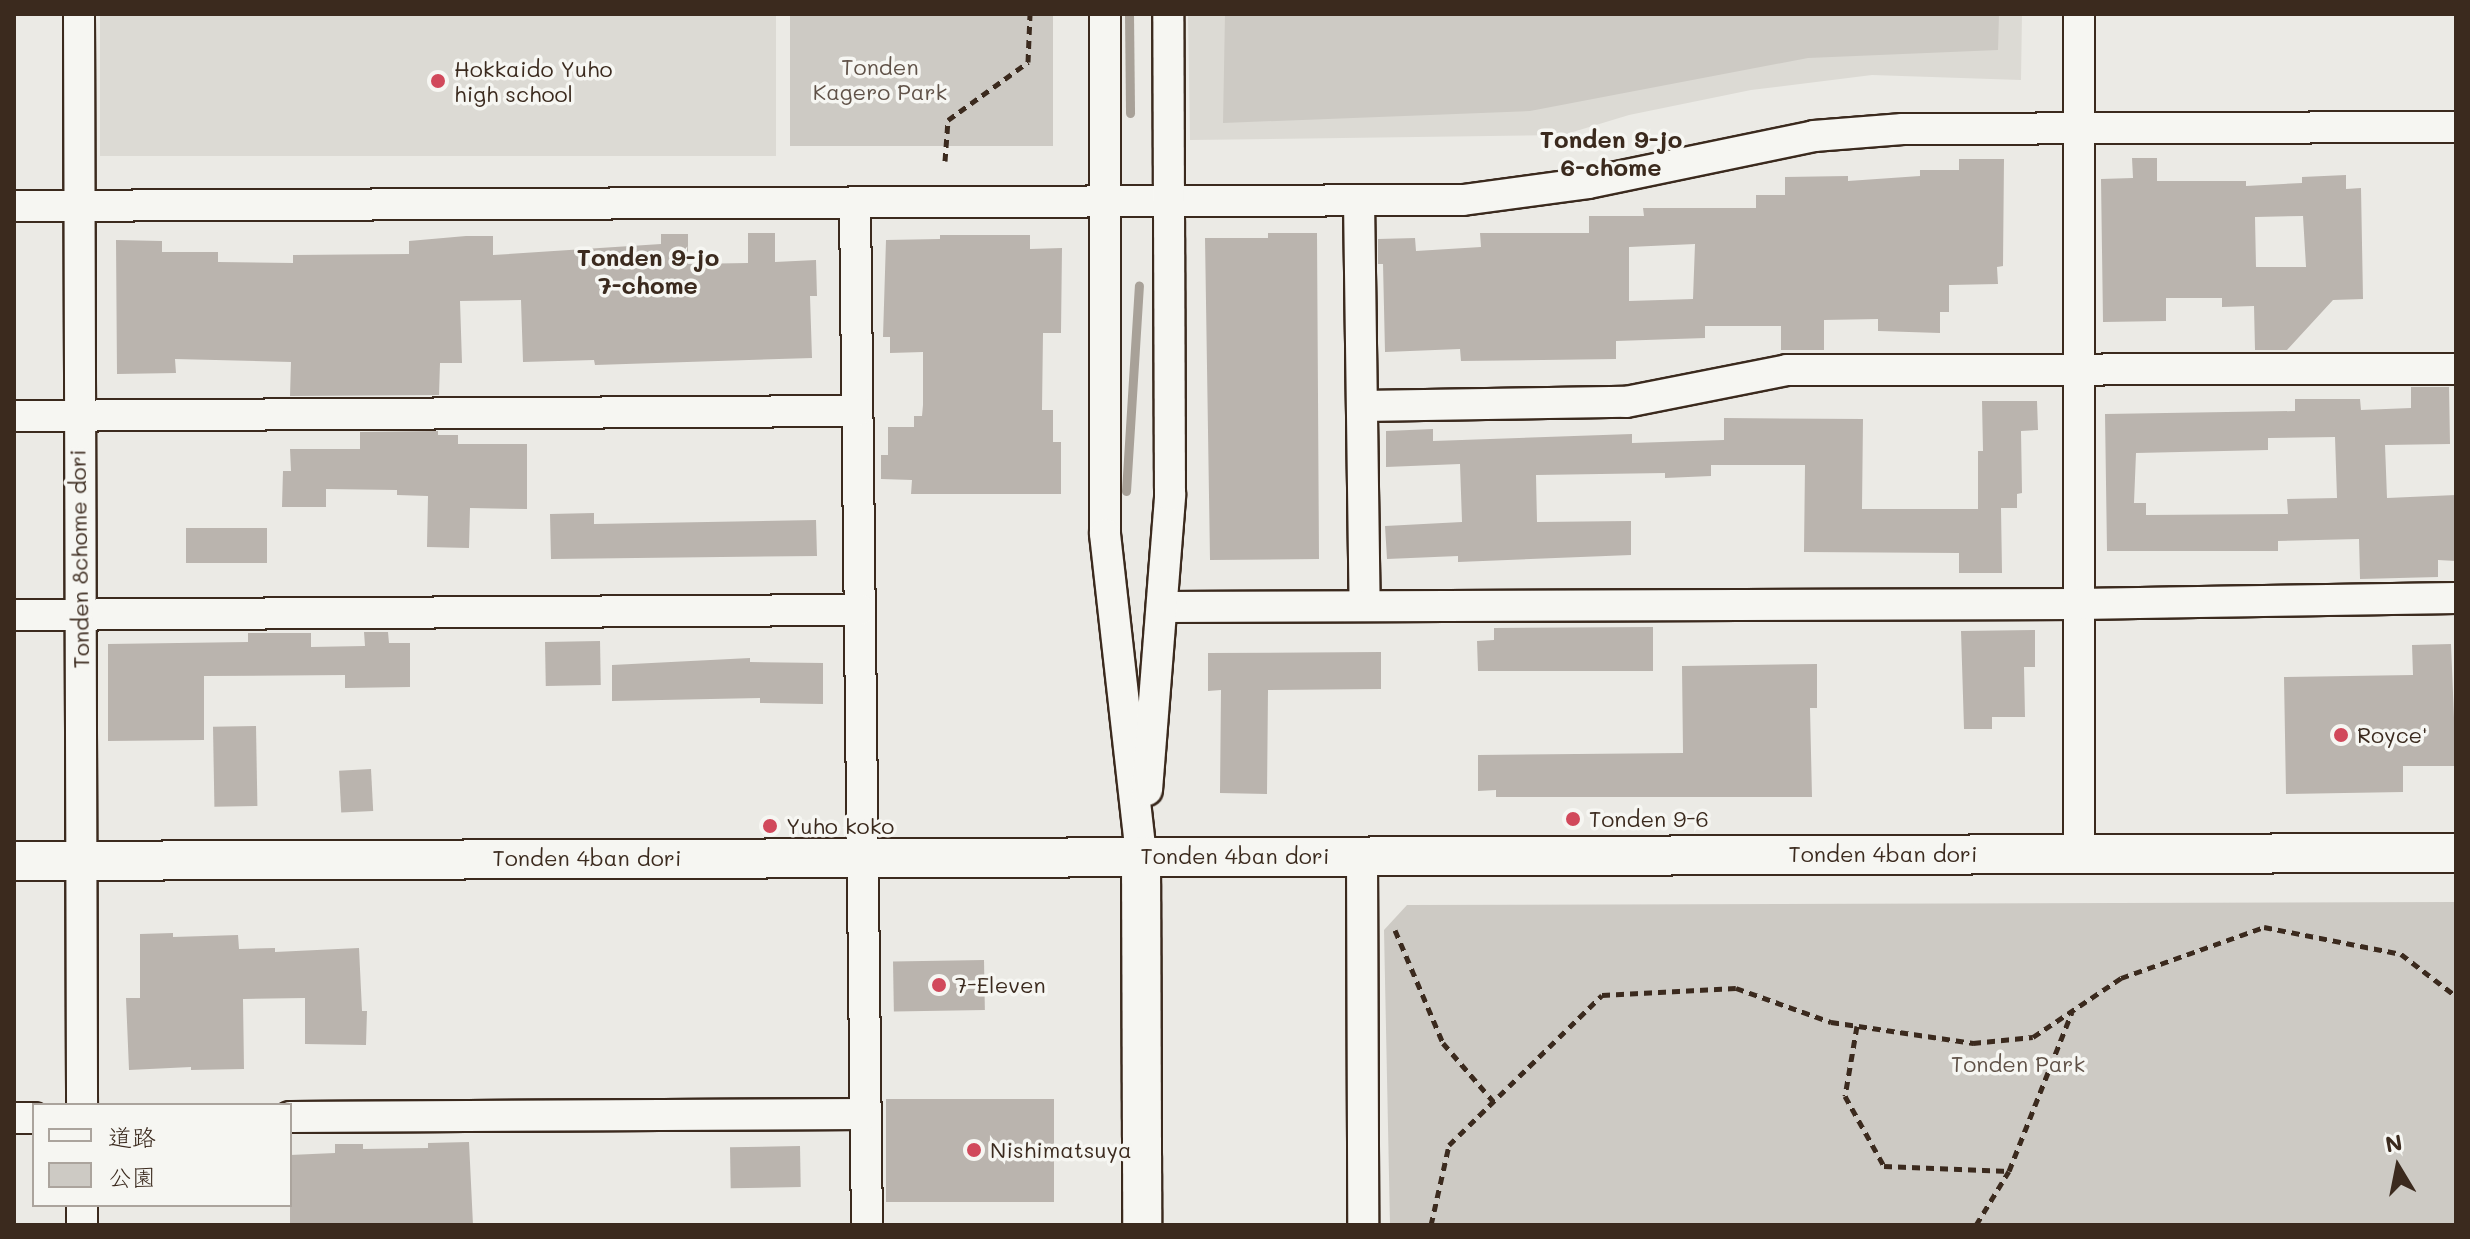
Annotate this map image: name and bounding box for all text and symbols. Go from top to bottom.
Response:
park label: Tonden Kagero Park [813,53,947,104]
place label: Hokkaido Yuho high school [454,55,612,106]
marker: Hokkaido Yuho high school [429,72,447,90]
district label: Tonden 9-jo 6-chome [1540,125,1682,181]
district label: Tonden 9-jo 7-chome [577,243,719,299]
street label: Tonden 8chome dori [64,449,94,669]
place label: Royce' [2357,722,2427,748]
marker: Royce' [2332,726,2350,744]
place label: Tonden 9-6 [1589,806,1709,832]
marker: Tonden 9-6 [1564,810,1582,828]
place label: Yuho koko [786,813,894,839]
marker: Yuho koko [761,817,779,835]
street label: Tonden 4ban dori [1789,841,1977,867]
street label: Tonden 4ban dori [1141,843,1329,869]
street label: Tonden 4ban dori [493,845,681,871]
place label: 7-Eleven [955,972,1046,998]
marker: 7-Eleven [930,976,948,994]
park label: Tonden Park [1951,1051,2085,1077]
legend [32,1103,292,1207]
text: 道路 [108,1121,156,1152]
north arrow [2358,1127,2438,1207]
text: N [2383,1127,2404,1159]
place label: Nishimatsuya [990,1137,1132,1163]
marker: Nishimatsuya [965,1141,983,1159]
text: 公園 [108,1161,156,1192]

